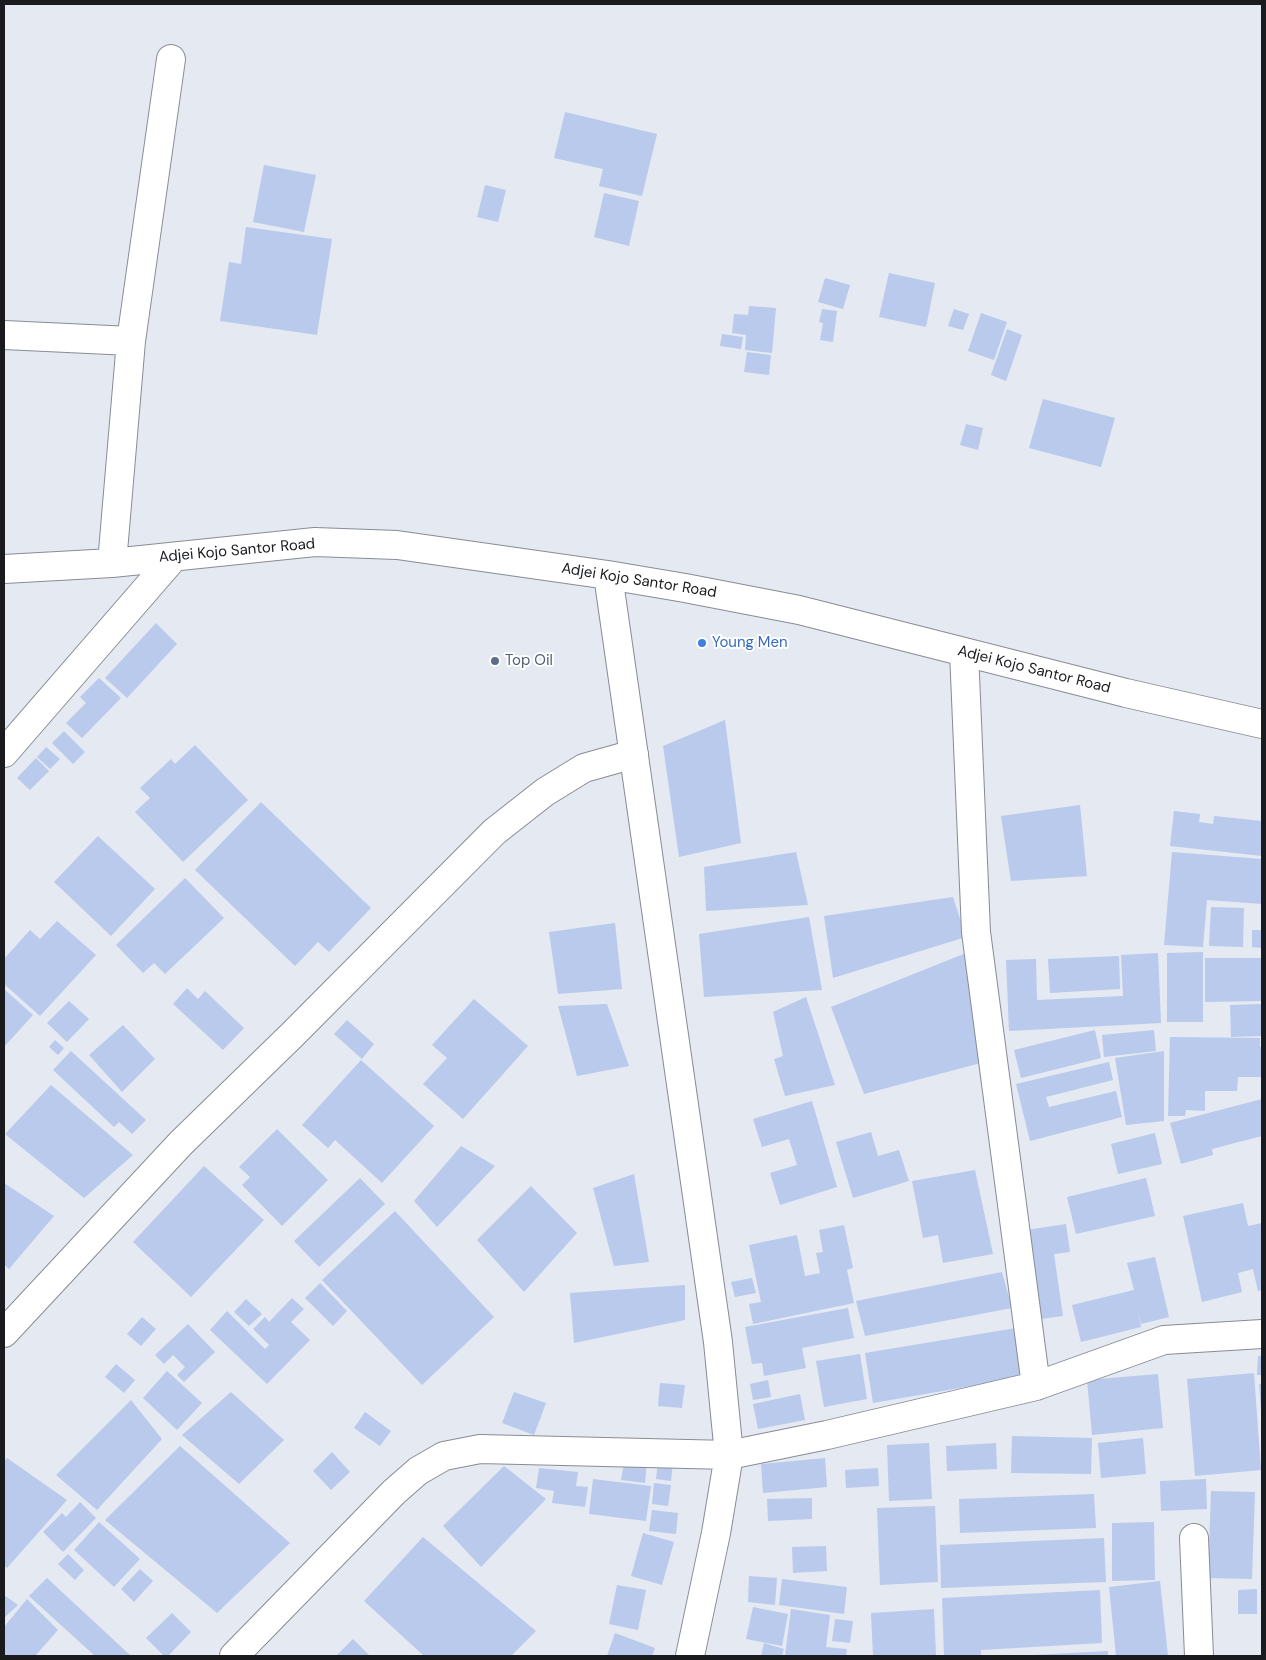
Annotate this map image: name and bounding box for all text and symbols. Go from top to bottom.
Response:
street label: Adjei Kojo Santor Road [158,535,316,567]
street label: Adjei Kojo Santor Road [560,560,718,602]
place label: Young Men [712,634,788,652]
marker: Young Men [696,637,708,649]
street label: Adjei Kojo Santor Road [956,642,1112,698]
place label: Top Oil [505,652,553,670]
marker: Top Oil [489,655,501,667]

